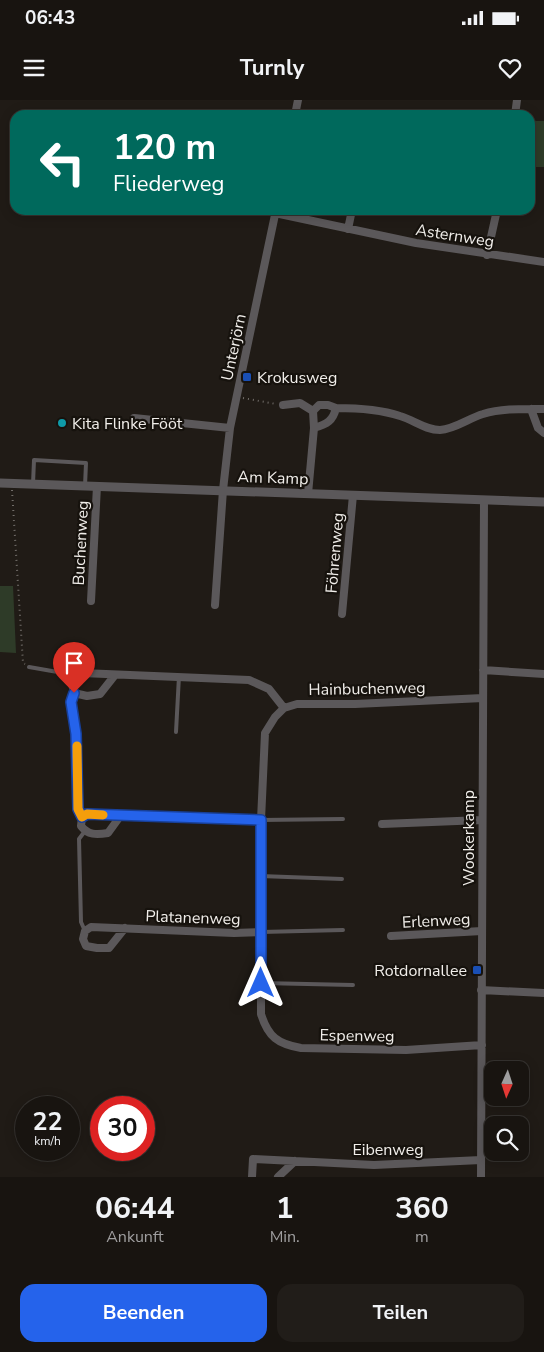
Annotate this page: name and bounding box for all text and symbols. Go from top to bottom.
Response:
text: 06:43 [25,5,75,31]
text: Turnly [240,53,304,83]
icon: menu [20,54,48,82]
icon: heart [496,54,524,82]
text: 120 m [113,124,216,171]
icon: left [30,130,95,195]
text: Fliederweg [113,169,224,199]
street label: Asternweg [414,219,496,253]
street label: Unterjörn [216,312,252,383]
place label: Krokusweg [257,367,337,389]
marker: Krokusweg [241,371,253,383]
place label: Kita Flinke Fööt [72,413,183,435]
marker: Kita Flinke Fööt [56,417,68,429]
street label: Am Kamp [237,466,309,490]
street label: Buchenweg [68,500,94,586]
street label: Föhrenweg [321,512,349,594]
pin [53,642,95,693]
icon: arrive [60,649,88,677]
street label: Hainbuchenweg [308,677,426,701]
street label: Wookerkamp [458,790,480,886]
street label: Platanenweg [145,905,241,931]
street label: Erlenweg [401,908,471,934]
position arrow [234,956,286,1008]
place label: Rotdornallee [374,960,467,982]
marker: Rotdornallee [471,964,483,976]
street label: Espenweg [319,1024,395,1048]
north arrow [484,1061,529,1106]
map controls [484,1061,529,1161]
speed limit sign: 30 [90,1096,155,1161]
text: 22 [32,1105,63,1139]
button: search [484,1116,529,1161]
text: km/h [34,1133,61,1149]
street label: Eibenweg [352,1139,424,1161]
text: 06:44 [95,1188,175,1229]
text: 1 [276,1188,294,1229]
text: 360 [395,1188,449,1229]
text: Ankunft [106,1226,164,1248]
text: Min. [270,1226,300,1248]
text: m [415,1226,429,1248]
button: Beenden [20,1284,267,1342]
button: Teilen [277,1284,524,1342]

